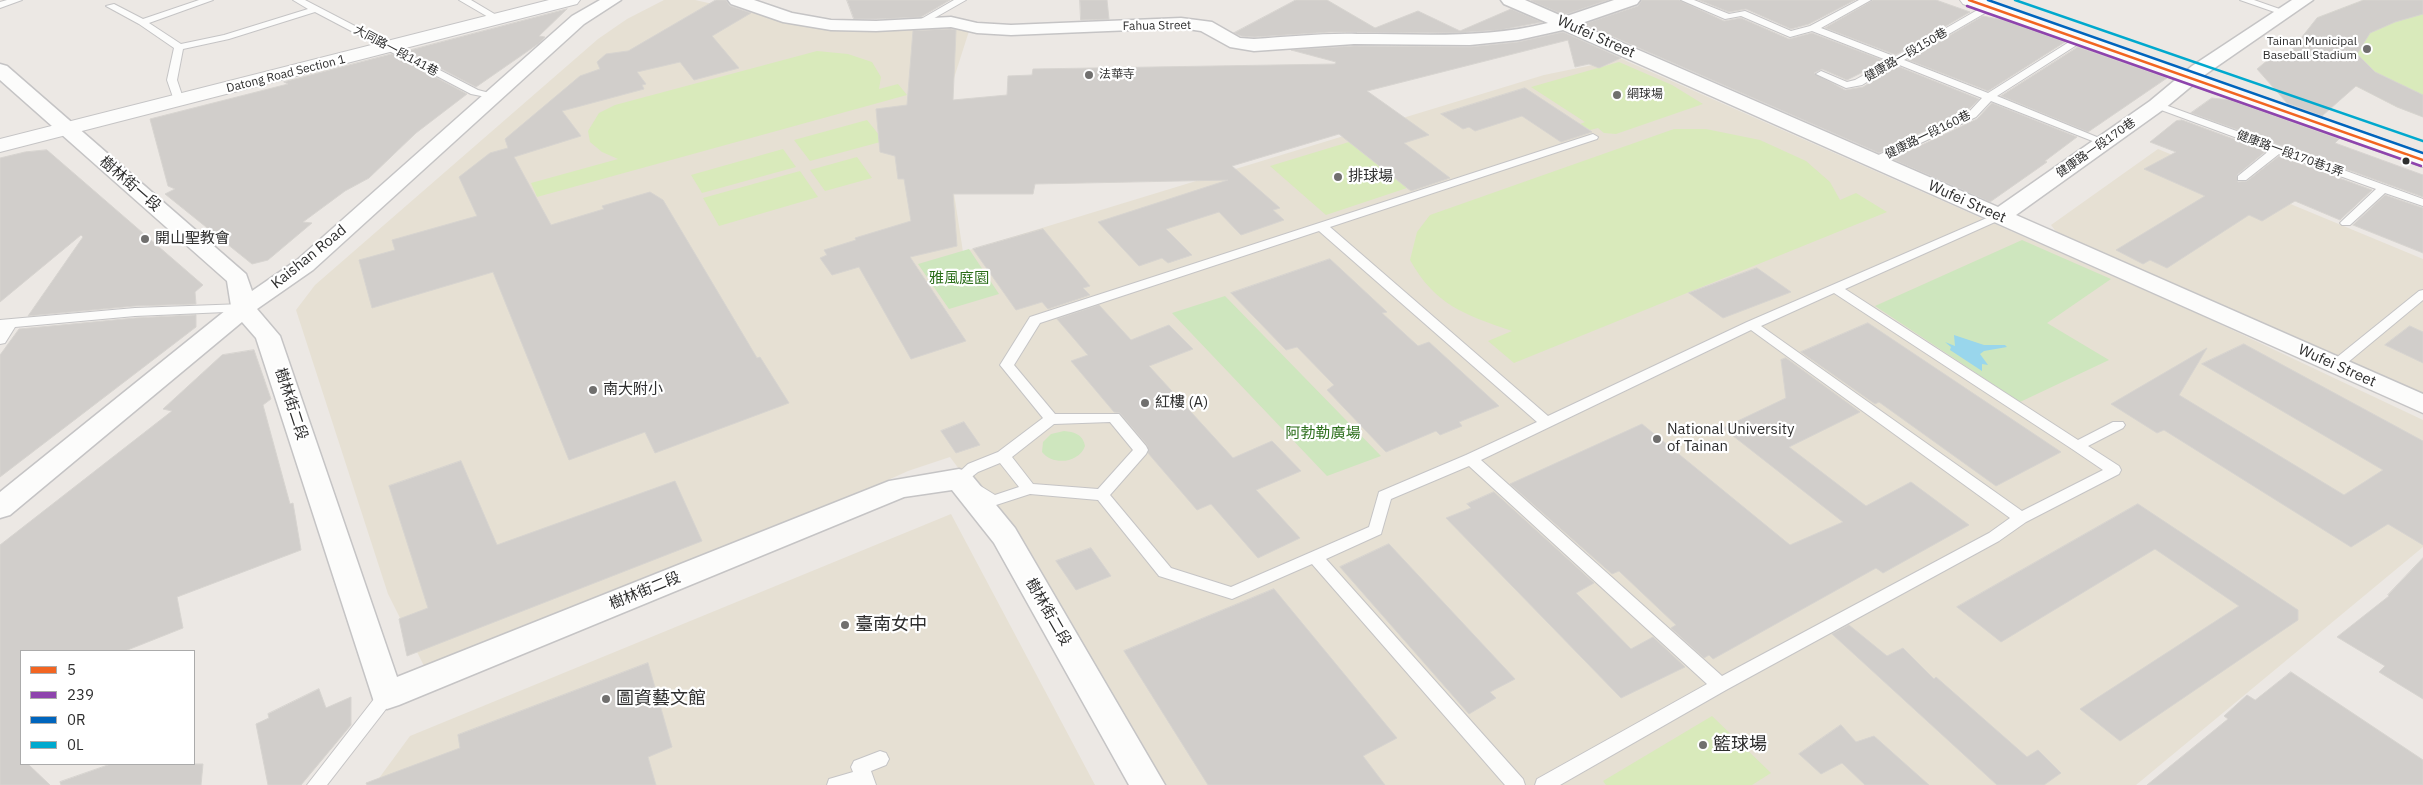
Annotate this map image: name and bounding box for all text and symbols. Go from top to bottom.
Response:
street label: Wufei Street [1554,12,1638,62]
street label: Fahua Street [1123,18,1191,34]
street label: 大同路一段141巷 [351,23,441,79]
street label: 健康路一段150巷 [1862,25,1950,85]
place label: Tainan Municipal Baseball Stadium [2263,35,2357,63]
marker: Tainan Municipal Baseball Stadium [2361,43,2373,55]
street label: Datong Road Section 1 [225,52,347,96]
place label: 法華寺 [1099,68,1135,82]
marker: 法華寺 [1083,69,1095,81]
place label: 網球場 [1627,88,1663,102]
marker: 網球場 [1611,89,1623,101]
street label: 健康路一段160巷 [1883,108,1973,162]
street label: 健康路一段170巷 [2054,115,2138,181]
street label: 健康路一段170巷1弄 [2235,128,2345,180]
street label: 樹林街一段 [96,153,164,215]
unlabelled marker [2401,156,2411,166]
place label: 排球場 [1348,168,1393,186]
marker: 排球場 [1332,171,1344,183]
street label: Wufei Street [1925,177,2009,227]
street label: Kaishan Road [268,221,350,293]
place label: 開山聖教會 [155,230,230,248]
marker: 開山聖教會 [139,233,151,245]
park label: 雅風庭園 [929,270,989,288]
street label: Wufei Street [2295,341,2379,391]
street label: 樹林街二段 [271,366,311,442]
place label: 南大附小 [603,381,663,399]
marker: 南大附小 [587,384,599,396]
place label: 紅樓 (A) [1155,394,1208,412]
marker: 紅樓 (A) [1139,397,1151,409]
place label: National University of Tainan [1667,421,1794,456]
park label: 阿勃勒廣場 [1286,425,1360,443]
marker: National University of Tainan [1651,433,1663,445]
street label: 樹林街二段 [607,569,683,613]
street label: 樹林街二段 [1021,575,1075,649]
place label: 臺南女中 [855,614,927,636]
marker: 臺南女中 [839,619,851,631]
legend [20,650,195,765]
text: 5 [67,660,76,679]
text: 239 [67,685,94,704]
place label: 圖資藝文館 [616,688,706,710]
marker: 圖資藝文館 [600,693,612,705]
text: 0R [67,710,86,729]
place label: 籃球場 [1713,734,1767,756]
text: 0L [67,735,84,754]
marker: 籃球場 [1697,739,1709,751]

